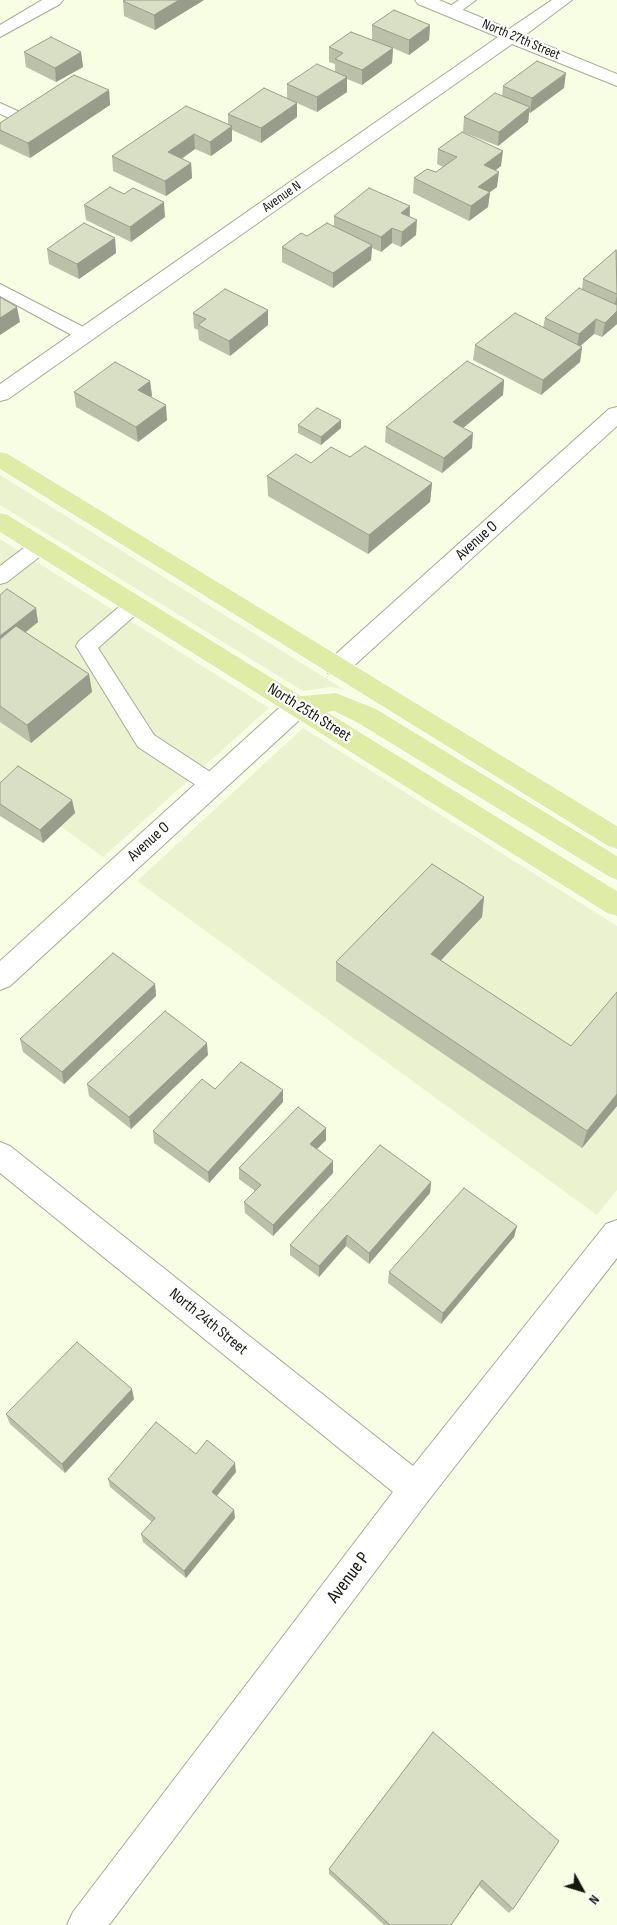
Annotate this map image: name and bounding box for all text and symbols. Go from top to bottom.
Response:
street label: North 27th Street [479,16,563,64]
street label: Avenue N [259,178,305,216]
street label: Avenue O [452,517,502,565]
street label: North 25th Street [264,680,354,746]
street label: Avenue O [124,818,174,866]
street label: North 24th Street [165,1285,251,1359]
street label: Avenue P [323,1548,375,1608]
north arrow [557,1865,607,1915]
text: N [585,1891,603,1908]

